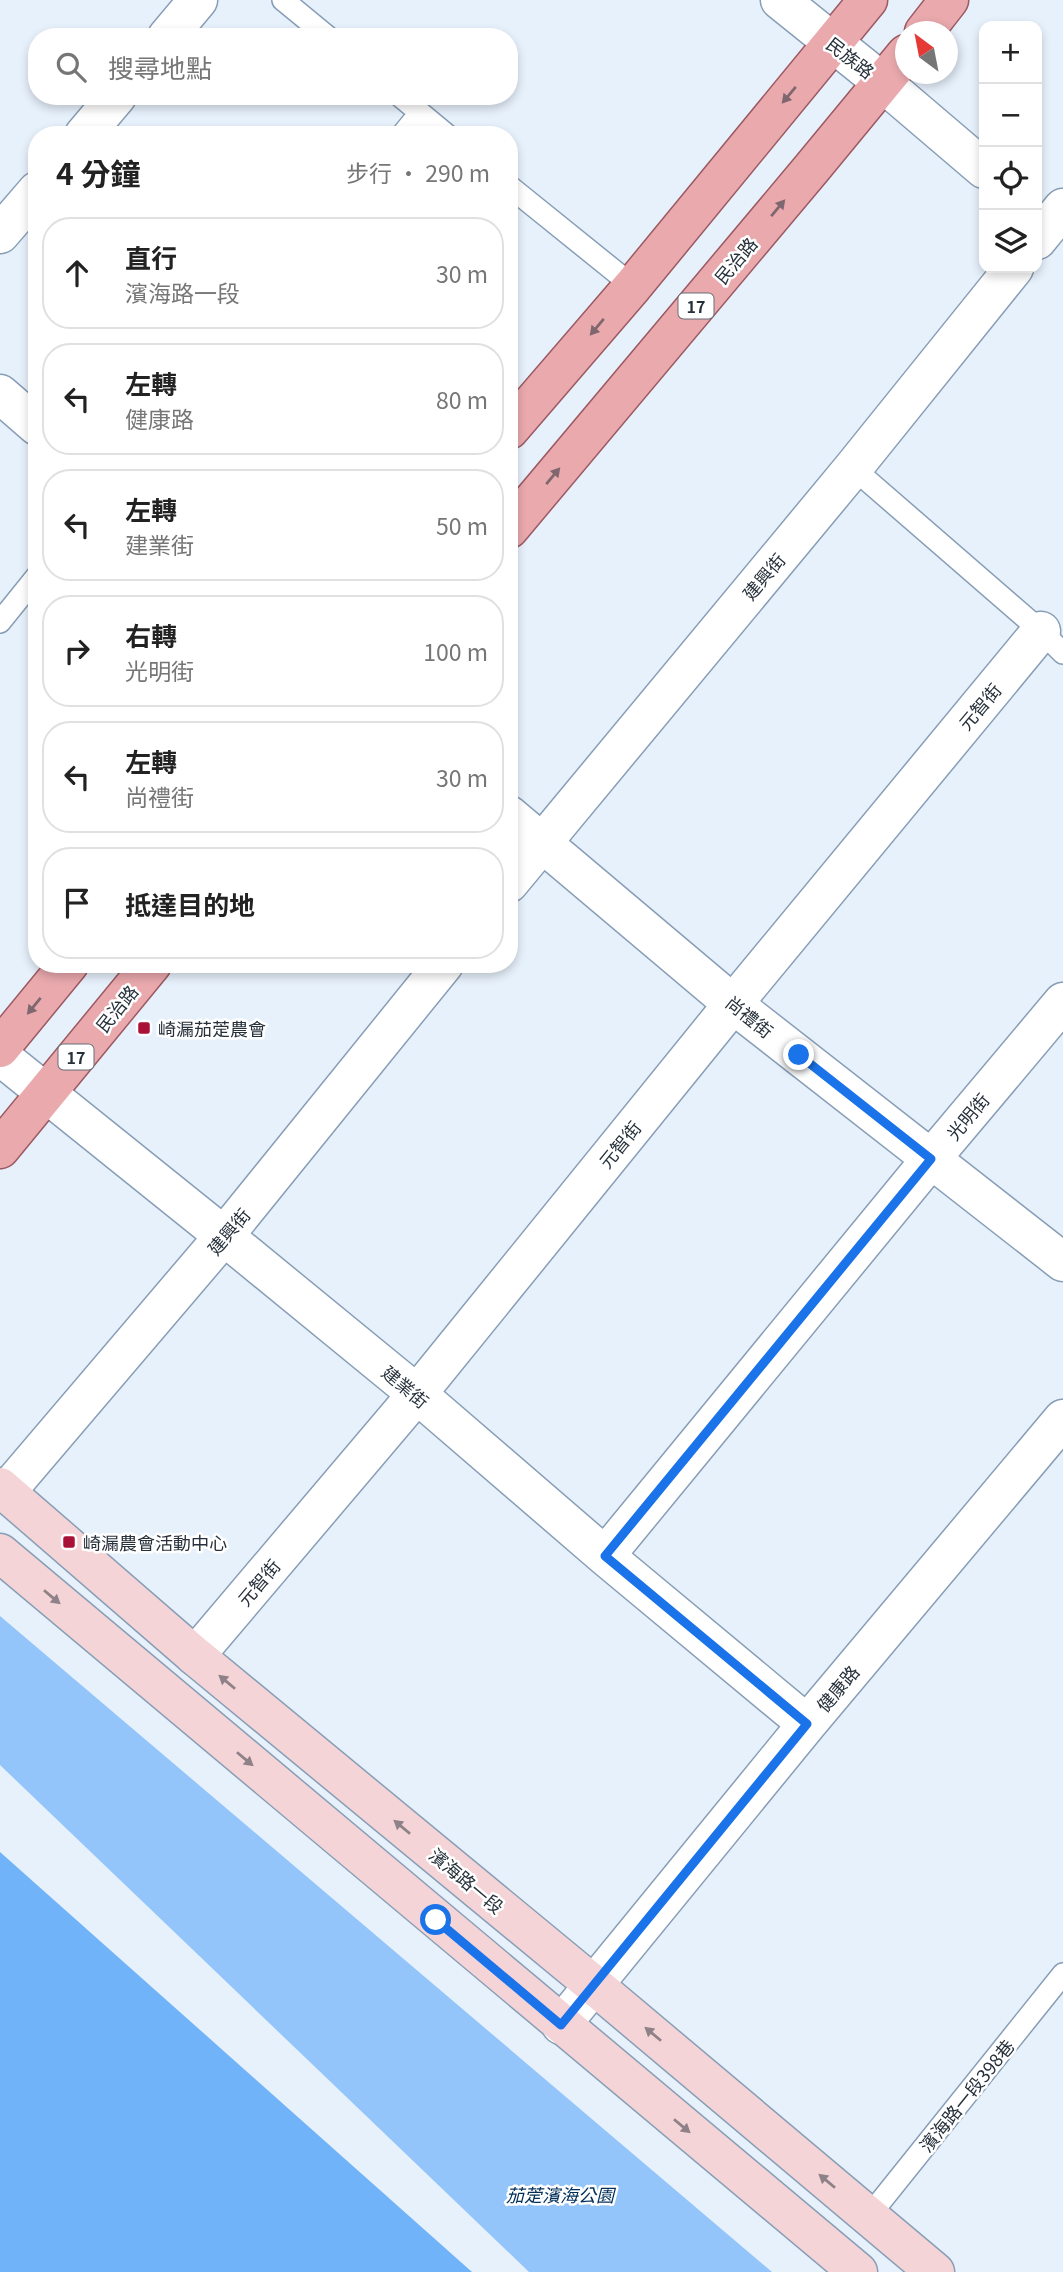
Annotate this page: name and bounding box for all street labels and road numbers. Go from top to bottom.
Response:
street label: 民族路 [822,30,880,84]
street label: 民治路 [708,231,762,289]
road number: 17 [678,294,714,318]
street label: 建興街 [736,547,790,605]
street label: 元智街 [952,677,1006,735]
street label: 民治路 [89,979,143,1037]
street label: 尚禮街 [721,989,779,1043]
road number: 17 [58,1044,94,1070]
street label: 光明街 [940,1087,994,1145]
street label: 元智街 [592,1115,646,1173]
street label: 建興街 [201,1202,255,1260]
street label: 建業街 [377,1359,435,1413]
street label: 元智街 [231,1553,285,1611]
street label: 健康路 [810,1659,864,1717]
street label: 濱海路一段 [424,1841,510,1919]
street label: 濱海路一段398巷 [912,2033,1020,2157]

